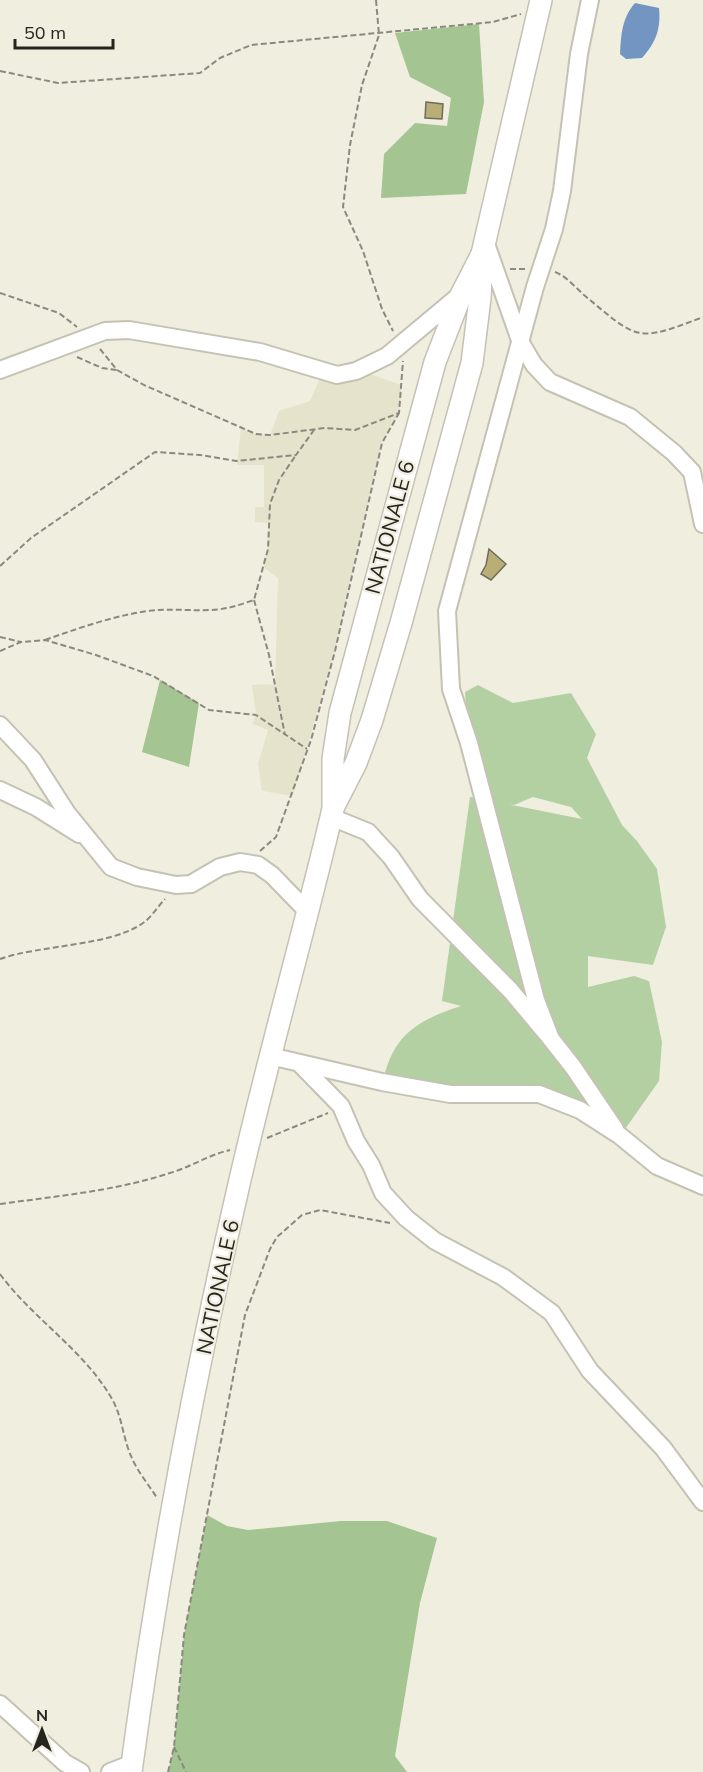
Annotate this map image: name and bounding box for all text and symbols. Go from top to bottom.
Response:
scale bar [15,12,112,50]
text: 50 m [24,21,66,44]
street label: NATIONALE 6 [359,458,419,596]
street label: NATIONALE 6 [190,1217,244,1357]
north arrow [12,1700,72,1760]
text: N [36,1705,48,1725]

